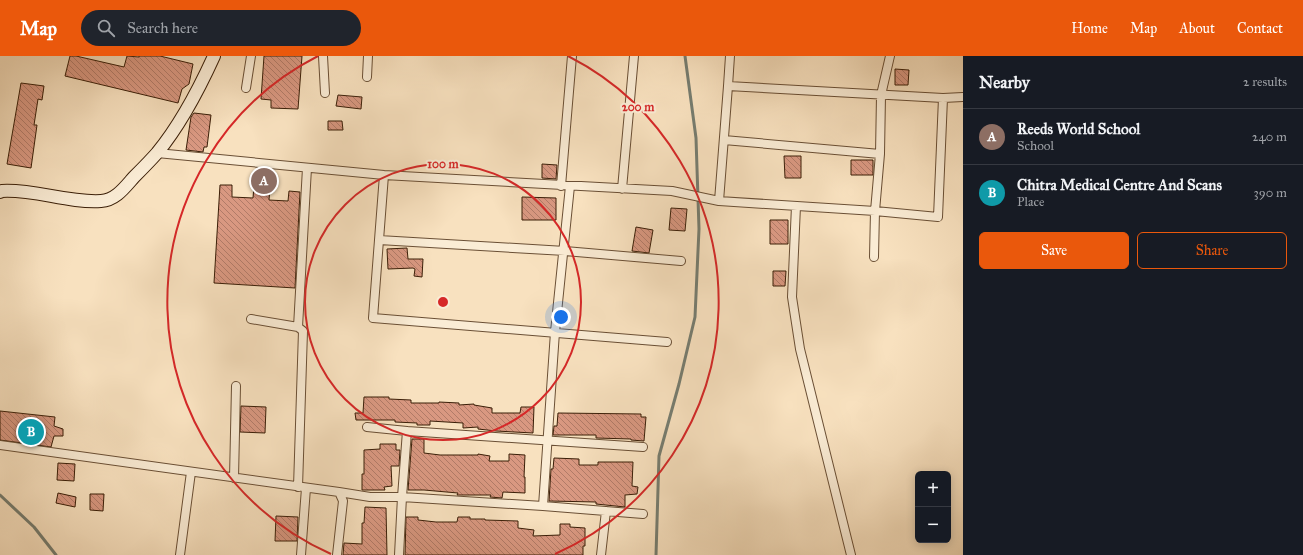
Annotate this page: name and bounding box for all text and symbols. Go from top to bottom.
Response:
search box [81,10,361,46]
text: Map [20,17,57,40]
icon: search [95,17,117,39]
text: Search here [127,19,198,37]
text: Home [1071,20,1108,37]
text: Map [1130,20,1157,37]
text: About [1179,20,1215,37]
text: Contact [1237,20,1283,37]
text: Nearby [979,72,1030,93]
text: 2 results [1243,74,1287,90]
text: 200 m [622,100,655,114]
text: Reeds World School [1017,120,1140,138]
text: A [988,129,996,145]
text: 240 m [1252,129,1287,145]
text: School [1017,138,1054,154]
text: 100 m [427,157,460,171]
pin: A [251,166,277,196]
text: Chitra Medical Centre And Scans [1017,176,1222,194]
text: B [988,185,996,201]
text: 390 m [1254,185,1287,201]
text: Place [1017,194,1044,210]
button: Save [979,232,1129,269]
button: Share [1137,232,1287,269]
centre of rings [436,295,450,309]
your location [551,307,571,327]
pin: B [18,417,44,447]
map controls [915,471,951,543]
button: + [915,471,951,507]
button: − [915,507,951,543]

